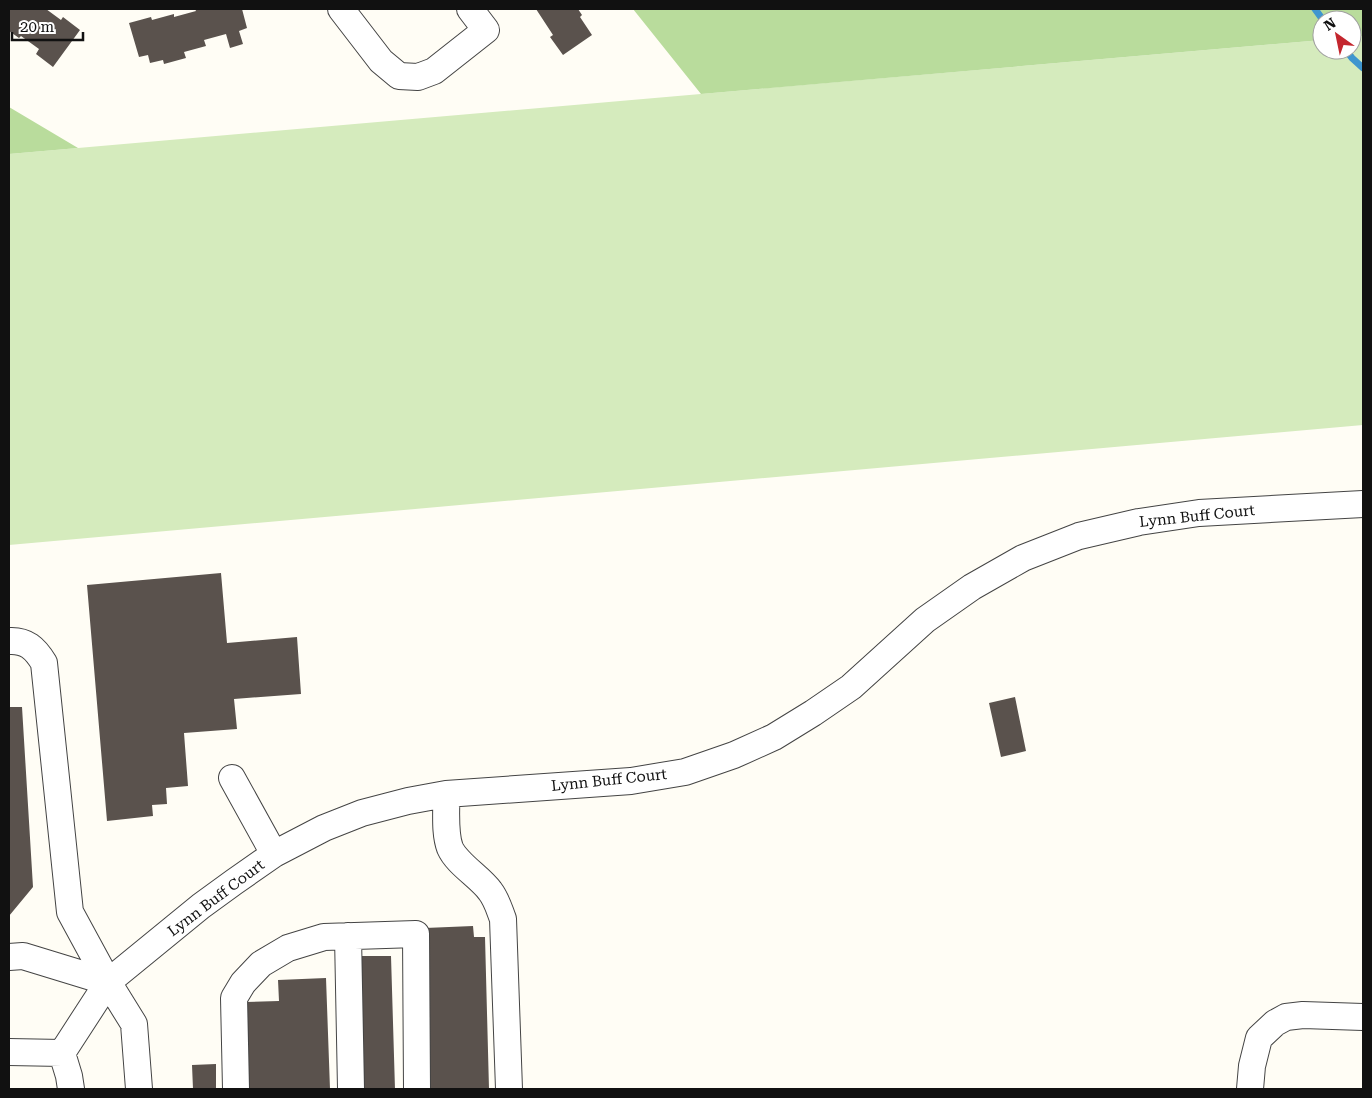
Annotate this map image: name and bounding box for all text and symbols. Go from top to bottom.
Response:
scale bar [12,10,84,42]
north arrow [1312,10,1362,60]
text: N [1321,14,1339,34]
text: 20 m [20,18,55,36]
street label: Lynn Buff Court [1138,501,1256,531]
street label: Lynn Buff Court [550,765,668,795]
street label: Lynn Buff Court [164,856,268,940]

